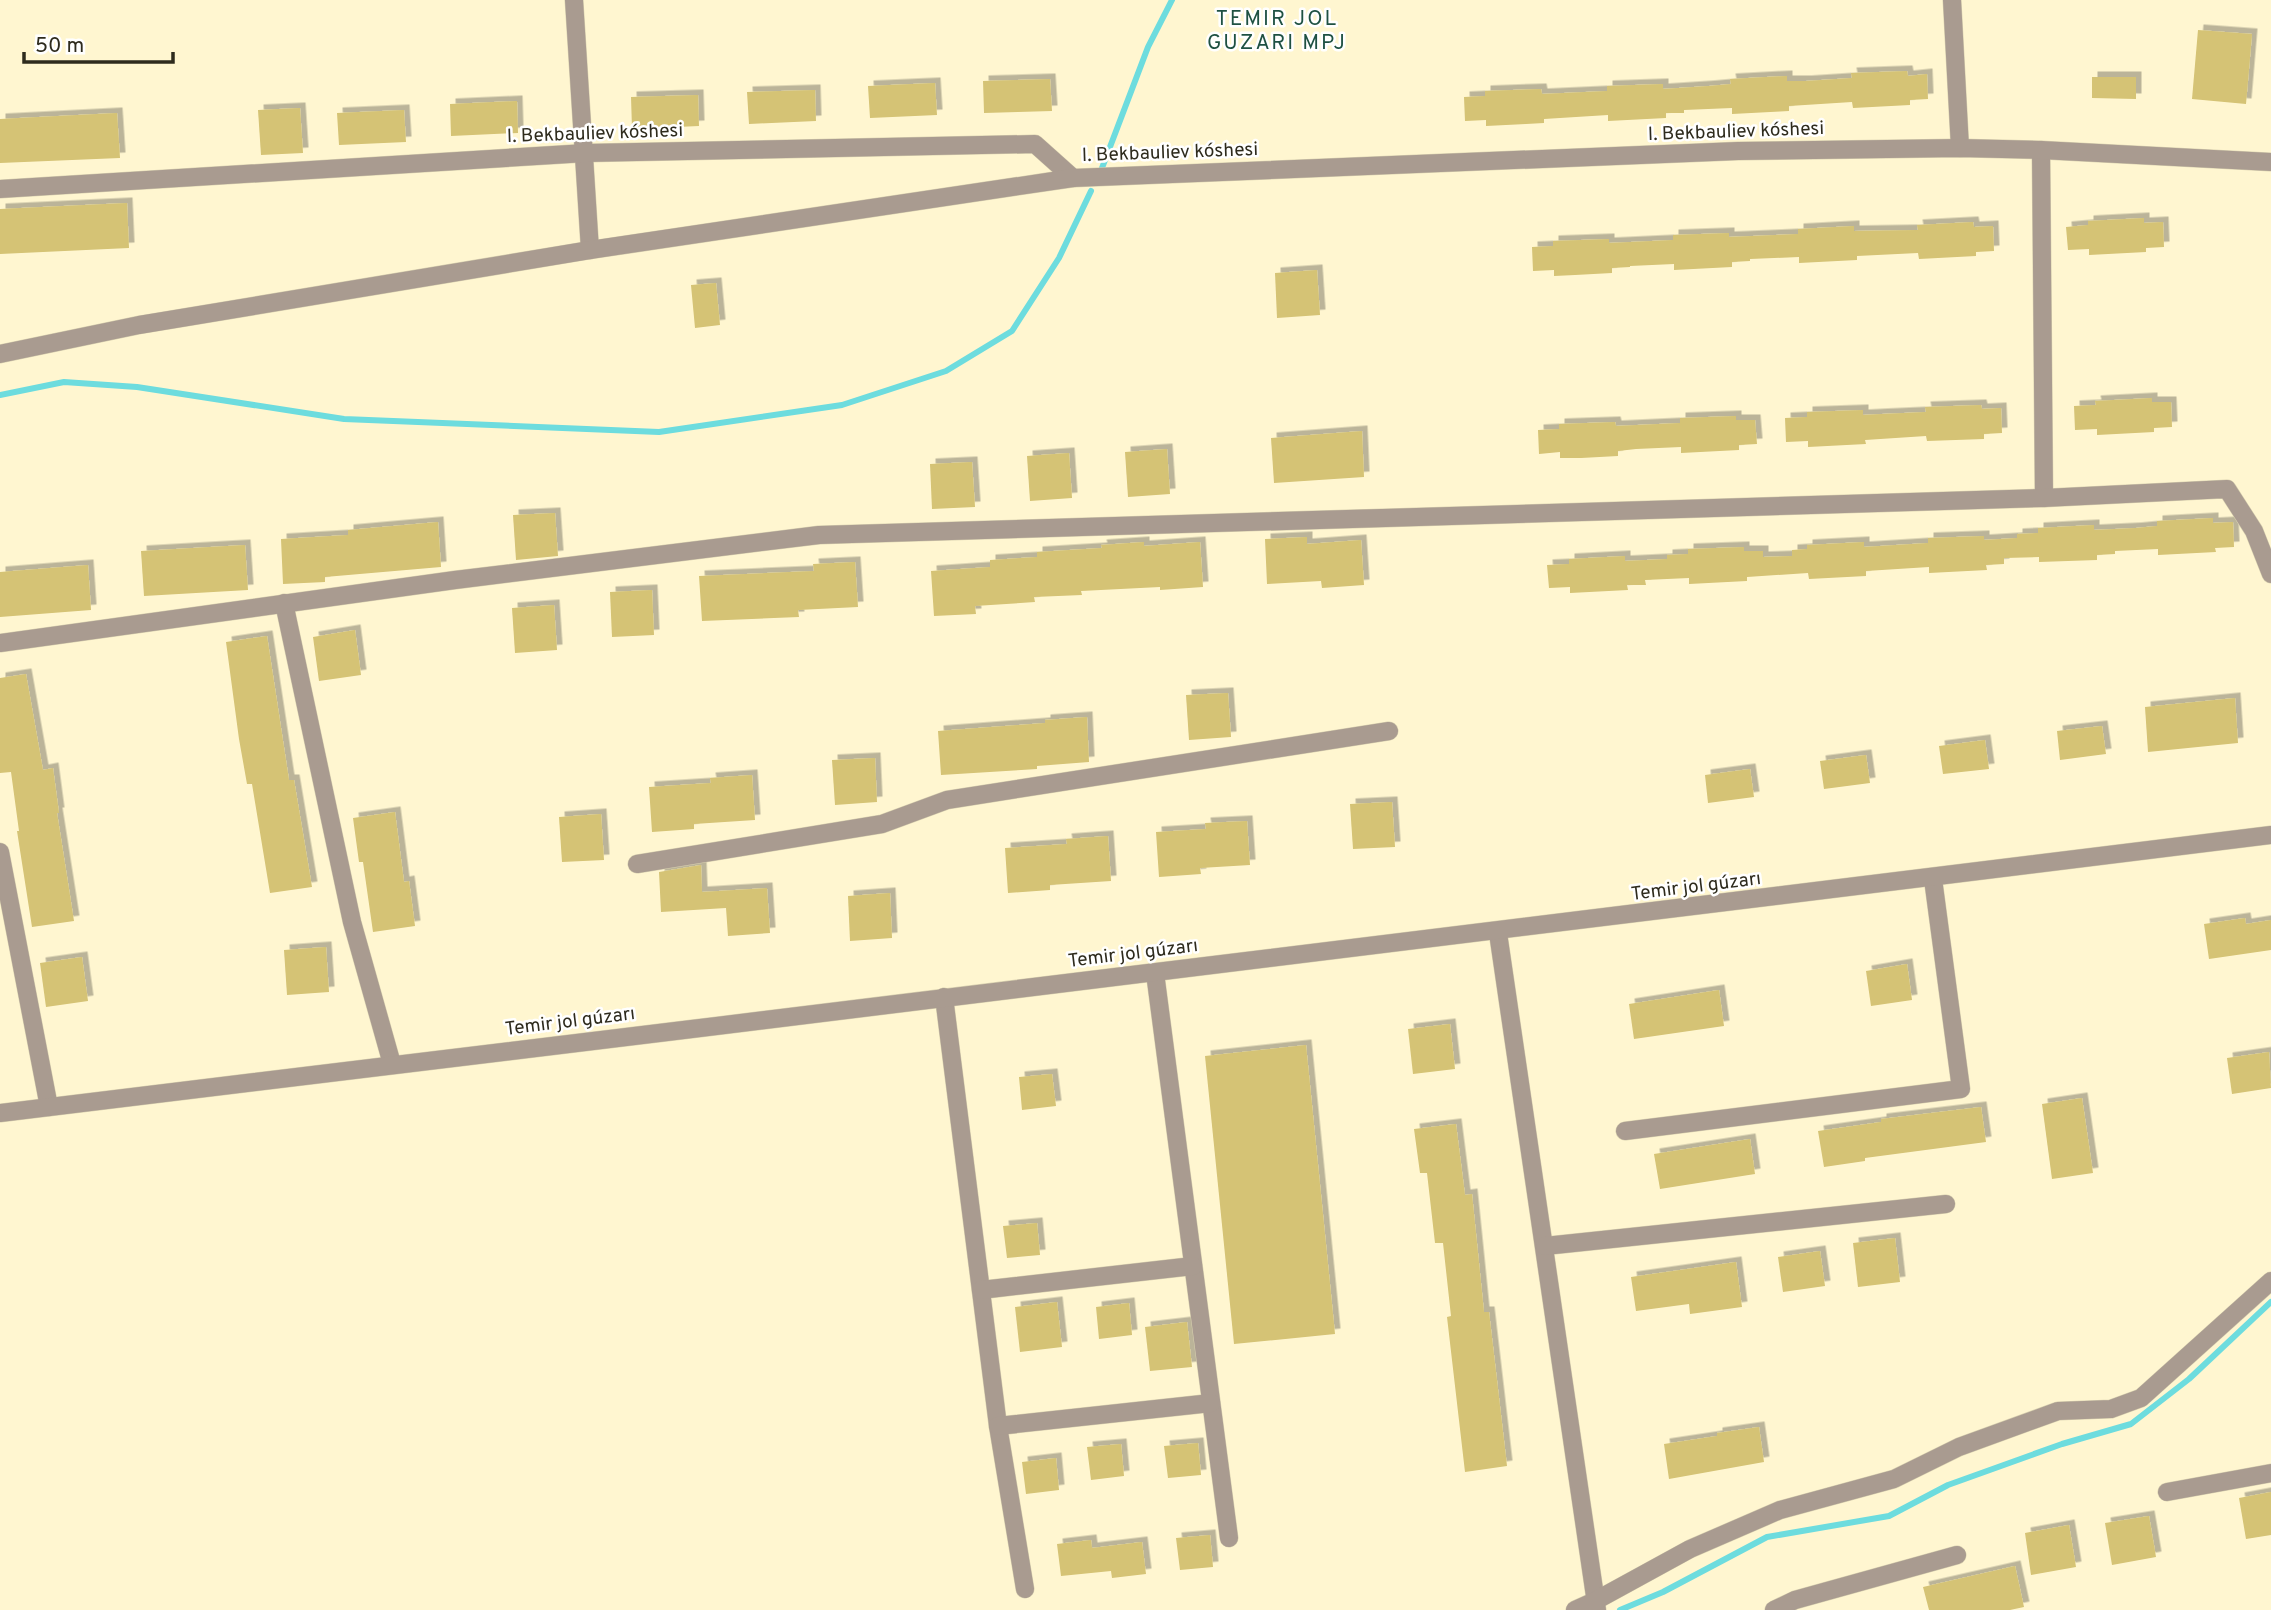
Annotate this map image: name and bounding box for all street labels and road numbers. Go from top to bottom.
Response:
street label: I. Bekbauliev kóshesi [1648,117,1824,147]
street label: I. Bekbauliev kóshesi [507,119,683,149]
street label: I. Bekbauliev kóshesi [1082,138,1258,168]
street label: Temir jol gúzarı [1630,867,1762,907]
street label: Temir jol gúzarı [1067,934,1199,974]
street label: Temir jol gúzarı [504,1002,636,1042]

